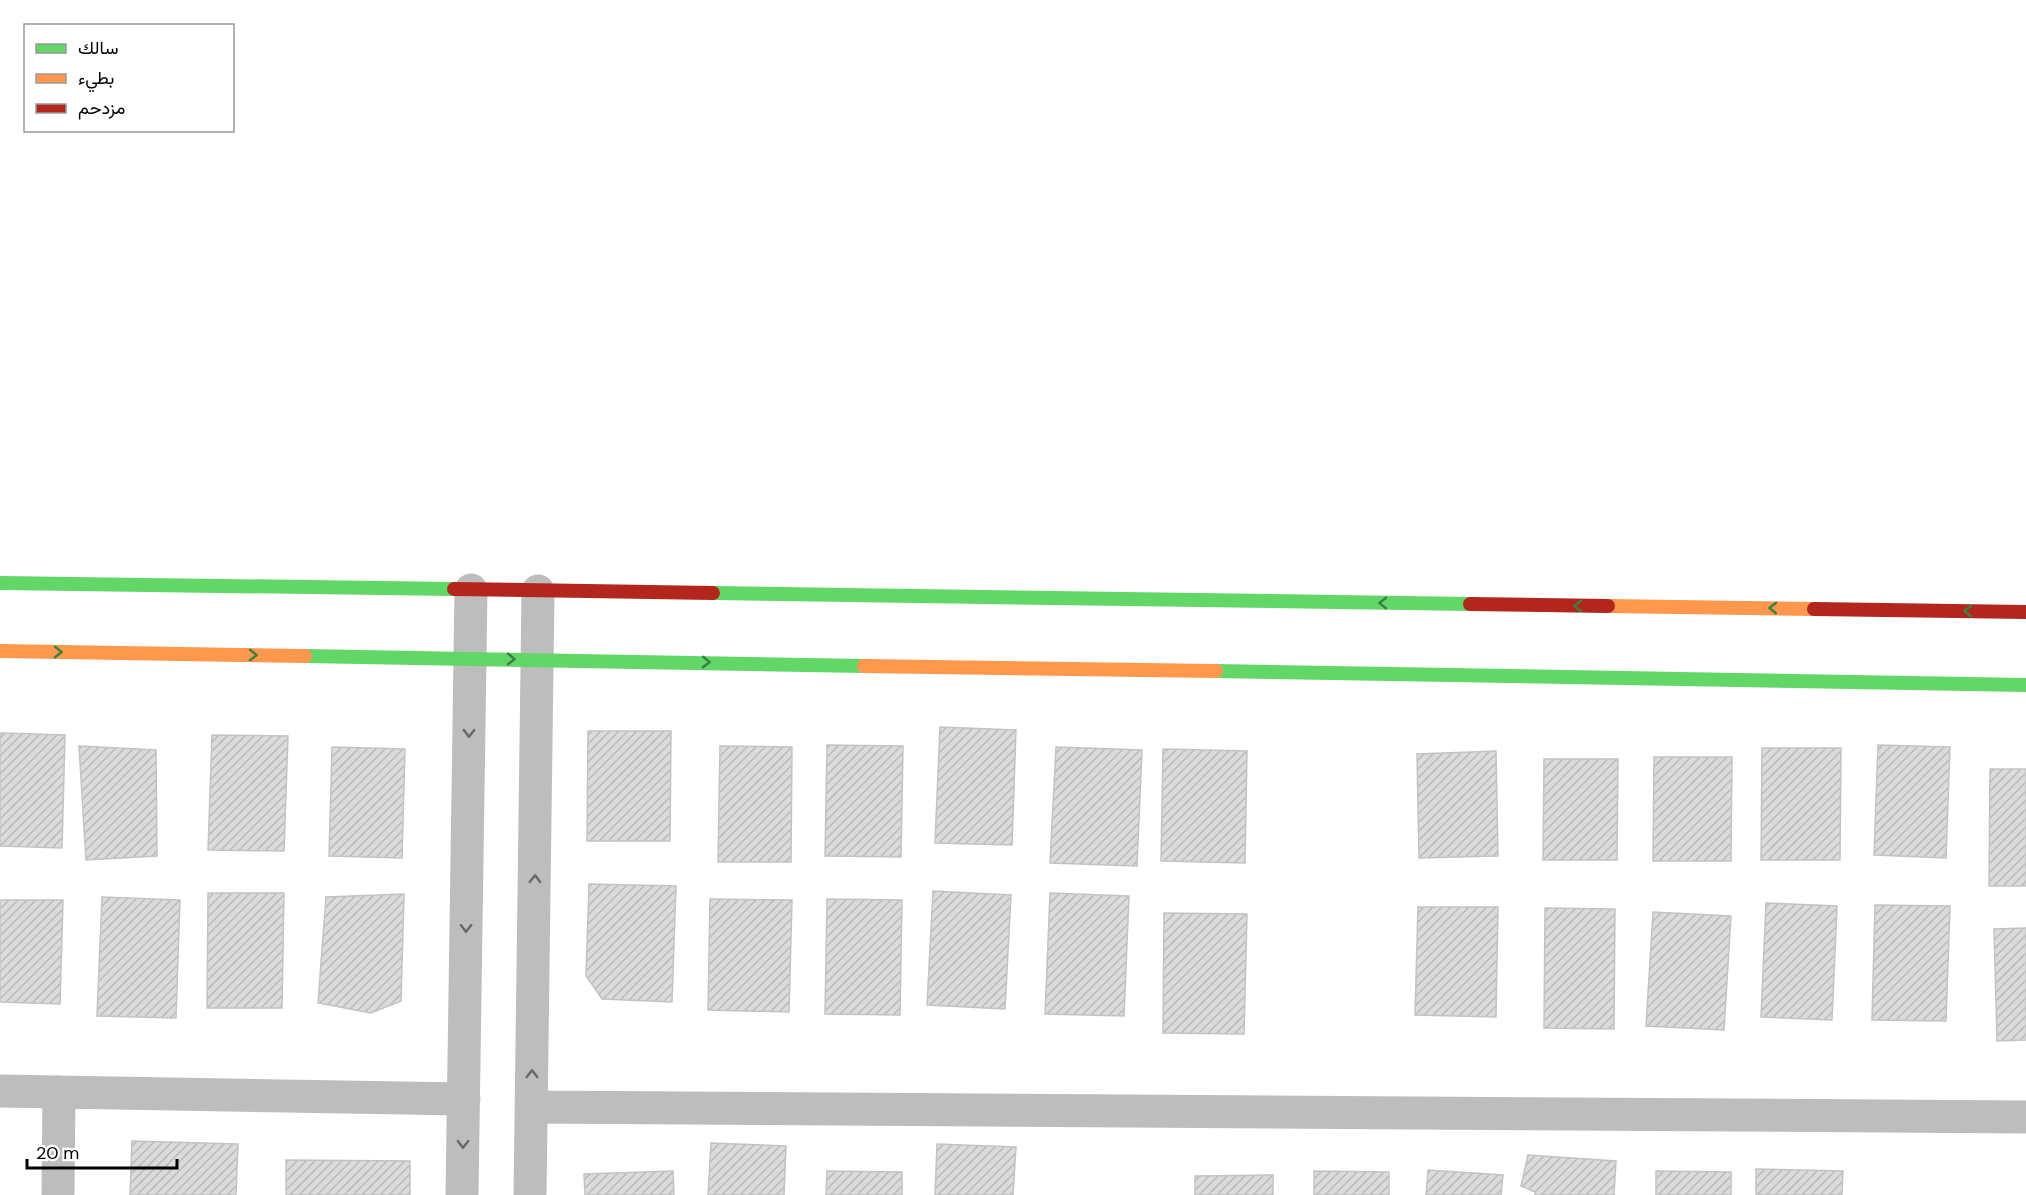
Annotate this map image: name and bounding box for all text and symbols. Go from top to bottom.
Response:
legend [24,24,234,132]
text: سالك [78,36,118,60]
text: بطيء [78,66,114,93]
text: مزدحم [78,96,125,120]
one-way arrow [1378,597,1387,609]
one-way arrow [1573,600,1582,612]
one-way arrow [1768,602,1777,615]
one-way arrow [1963,605,1972,617]
one-way arrow [54,646,63,658]
one-way arrow [249,649,258,661]
one-way arrow [507,653,516,665]
one-way arrow [702,656,711,669]
one-way arrow [462,728,475,737]
one-way arrow [528,874,541,883]
one-way arrow [460,923,472,932]
one-way arrow [526,1069,538,1078]
scale bar [27,1132,177,1170]
one-way arrow [457,1139,469,1148]
text: 20 m [36,1141,79,1165]

